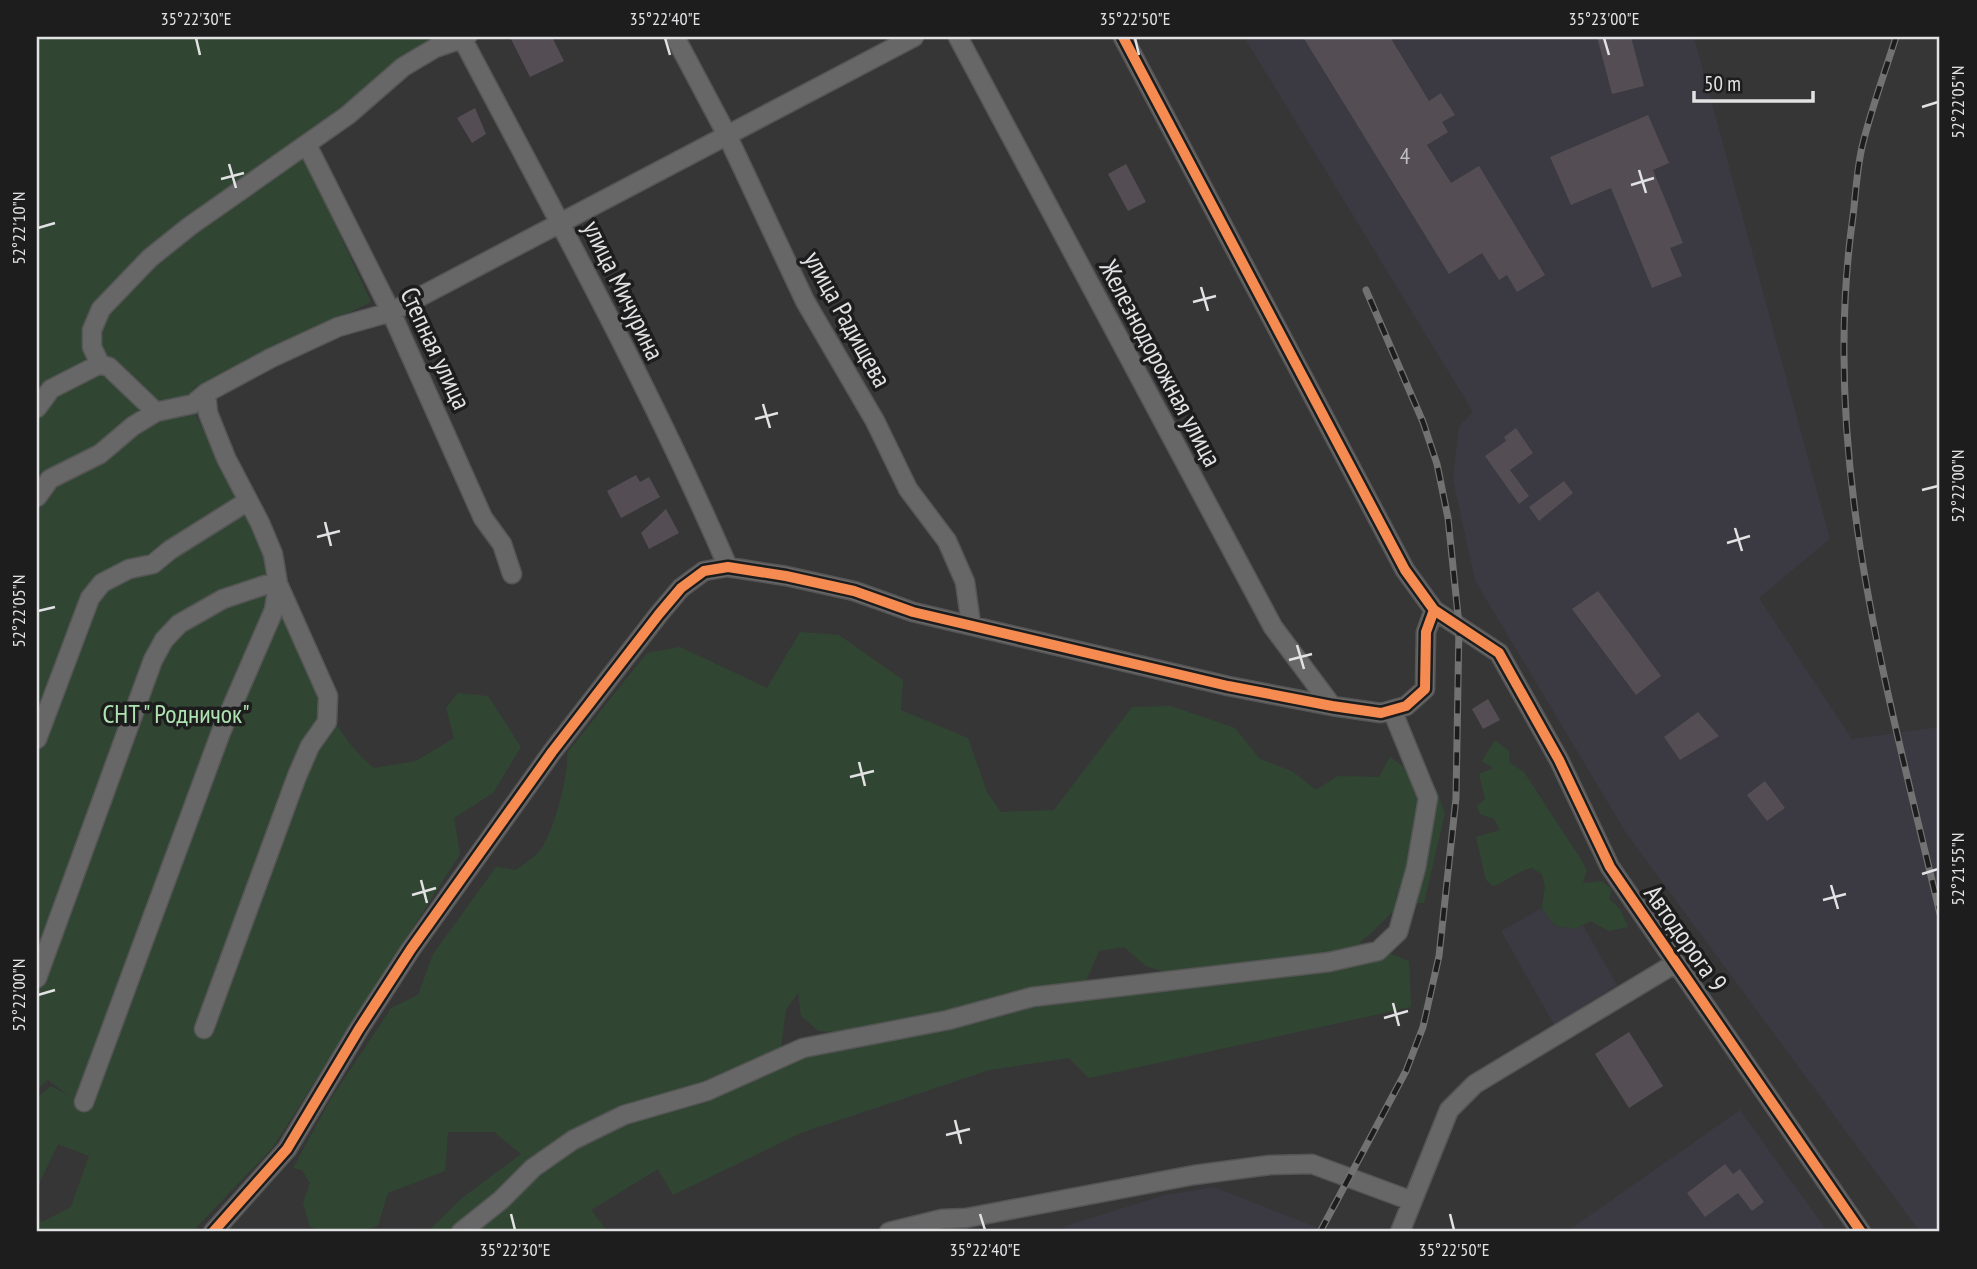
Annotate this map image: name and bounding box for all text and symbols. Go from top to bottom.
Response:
text: 35°22'30"E [161,7,231,30]
text: 35°22'40"E [630,7,700,30]
text: 35°22'50"E [1100,7,1170,30]
text: 35°23'00"E [1569,7,1639,30]
scale bar [1694,60,1812,104]
text: 52°22'05"N [1946,66,1969,138]
text: 50 m [1704,70,1741,97]
house number: 4 [1400,141,1410,170]
text: 52°22'10"N [7,192,30,264]
street label: улица Мичурина [576,215,672,365]
street label: улица Радищева [797,245,899,393]
street label: Железнодорожная улица [1092,253,1229,472]
street label: Степная улица [393,282,479,414]
text: 52°22'00"N [1946,450,1969,522]
text: 52°22'05"N [7,575,30,647]
park label: СНТ " Родничок" [102,697,250,730]
text: 52°21'55"N [1946,833,1969,905]
street label: Автодорога 9 [1637,878,1735,998]
text: 52°22'00"N [7,959,30,1031]
text: 35°22'30"E [480,1238,550,1261]
text: 35°22'40"E [950,1238,1020,1261]
text: 35°22'50"E [1419,1238,1489,1261]

